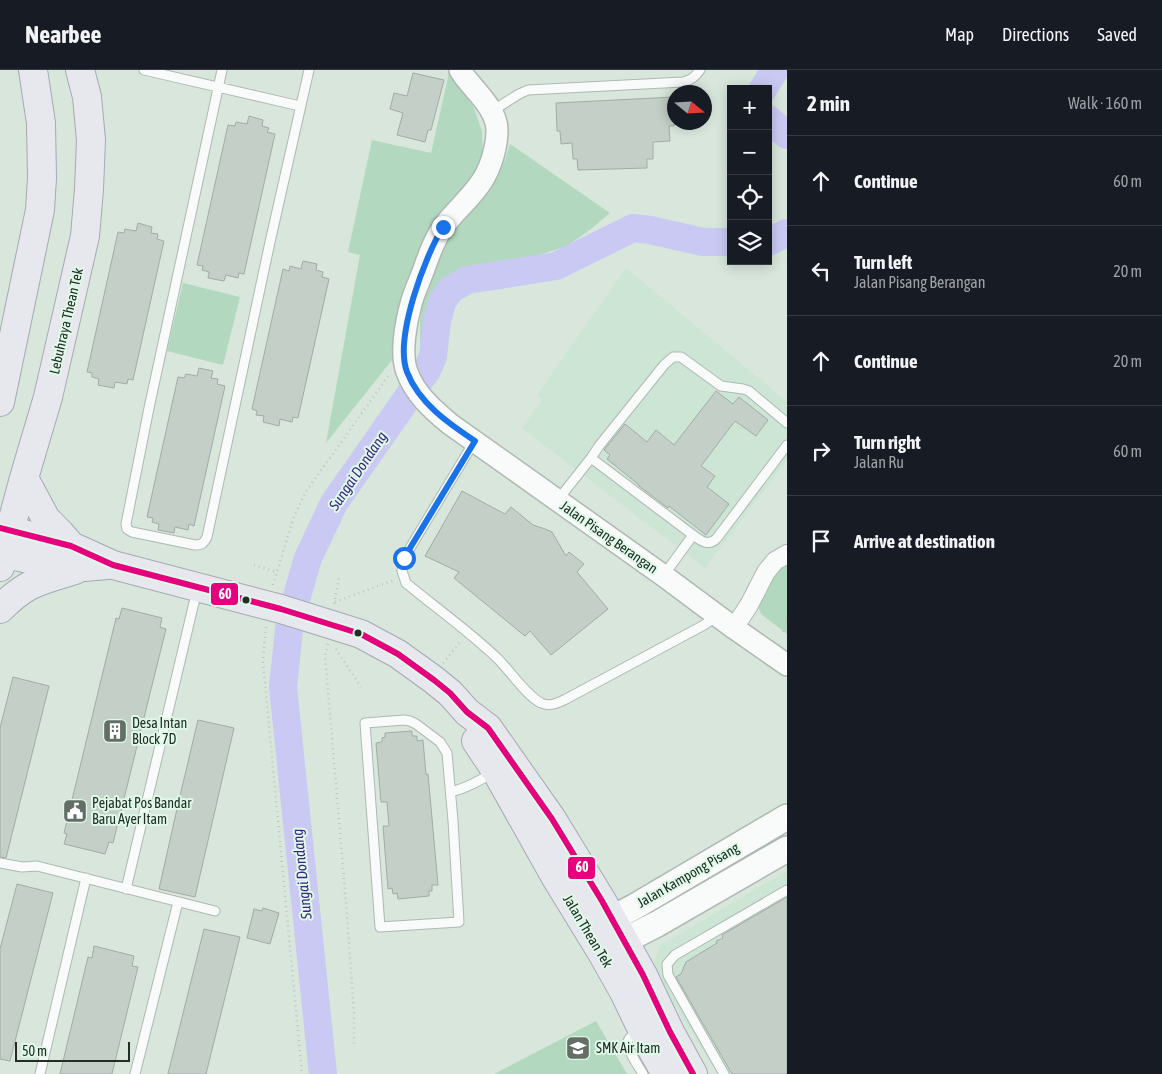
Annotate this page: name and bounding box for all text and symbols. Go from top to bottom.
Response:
text: Nearbee [25,21,101,48]
text: Map [945,24,974,45]
text: Directions [1002,24,1069,45]
text: Saved [1097,24,1137,45]
north arrow [667,85,712,130]
map controls [727,85,772,265]
button: + [727,85,772,130]
text: 2 min [807,91,850,115]
text: Walk · 160 m [1068,94,1142,112]
button: − [727,130,772,175]
icon: ahead [807,167,835,195]
text: Continue [854,170,918,192]
text: 60 m [1113,172,1142,190]
button: locate [727,175,772,220]
route end [432,216,455,239]
button: layers [727,220,772,265]
text: Turn left [854,251,912,273]
icon: left [807,257,835,285]
text: 20 m [1113,262,1142,280]
street label: Lebuhraya Thean Tek [46,266,86,376]
text: Jalan Pisang Berangan [854,273,986,291]
icon: ahead [807,347,835,375]
text: Continue [854,350,918,372]
text: 20 m [1113,352,1142,370]
water label: Sungai Dondang [324,428,390,514]
text: Turn right [854,431,921,453]
icon: right [807,437,835,465]
text: 60 m [1113,442,1142,460]
text: Jalan Ru [854,453,904,471]
street label: Jalan Pisang Berangan [557,497,661,577]
icon: arrive [807,527,835,555]
text: Arrive at destination [854,530,995,552]
route start [393,547,416,570]
line badge: 60 [210,582,239,606]
text: 60 [218,586,232,602]
unlabelled marker [241,595,251,605]
unlabelled marker [353,628,363,638]
place label: Desa Intan Block 7D [132,715,187,747]
building icon: Desa Intan Block 7D [102,718,128,744]
place label: Pejabat Pos Bandar Baru Ayer Itam [92,795,192,827]
public building icon: Pejabat Pos Bandar Baru Ayer Itam [62,798,88,824]
water label: Sungai Dondang [288,828,315,921]
street label: Jalan Kampong Pisang [634,839,742,911]
line badge: 60 [567,856,596,880]
text: 60 [575,859,589,875]
street label: Jalan Thean Tek [560,892,616,970]
school or university icon: SMK Air Itam [565,1035,591,1061]
scale bar [15,1039,130,1062]
place label: SMK Air Itam [596,1040,660,1056]
text: 50 m [22,1043,47,1059]

